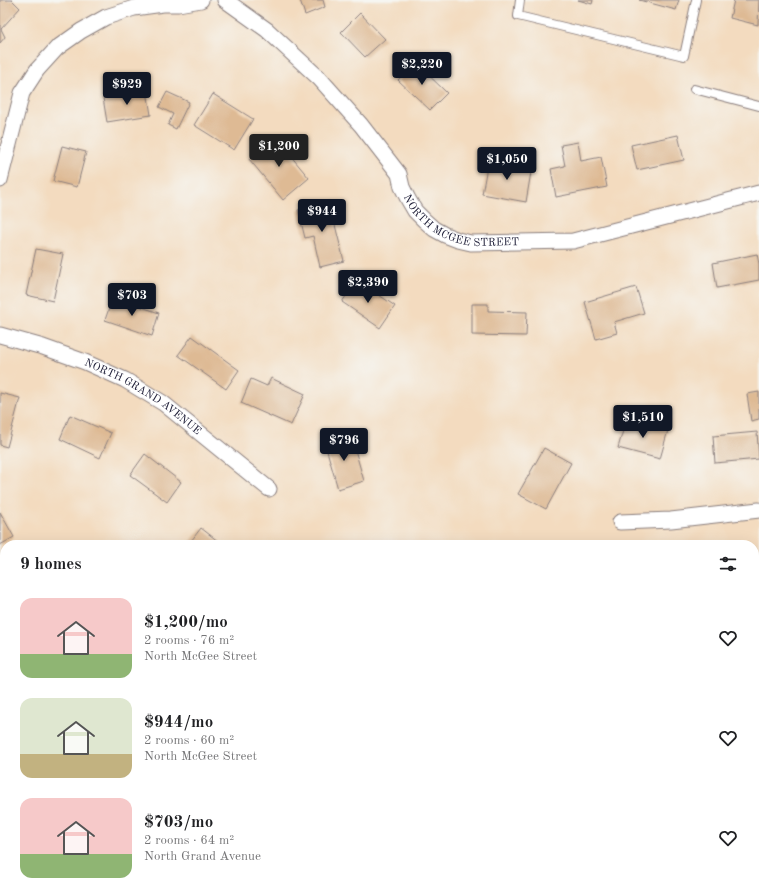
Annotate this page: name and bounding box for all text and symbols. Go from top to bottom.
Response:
pin: $2,220 [389,52,455,86]
text: $2,220 [401,58,443,71]
pin: $929 [103,72,151,106]
text: $929 [112,78,142,91]
pin: $1,200 [246,134,312,168]
text: $1,200 [258,140,300,153]
pin: $1,050 [474,147,540,181]
text: $1,050 [486,153,528,166]
street label: NORTH MCGEE STREET [401,193,519,249]
pin: $944 [298,199,346,233]
text: $944 [307,205,337,218]
pin: $2,390 [335,270,401,304]
text: $2,390 [347,276,389,289]
pin: $703 [108,283,156,317]
text: $703 [117,289,147,302]
street label: NORTH GRAND AVENUE [83,357,203,437]
pin: $1,510 [610,405,676,439]
text: $1,510 [622,411,664,424]
pin: $796 [320,428,368,462]
text: $796 [329,434,359,447]
icon: filters [717,553,739,575]
text: 9 homes [20,556,82,573]
icon: home [52,614,100,662]
text: $1,200/mo [144,614,228,631]
icon: heart [717,627,739,649]
text: 2 rooms · 76 m² [144,634,234,647]
text: North McGee Street [144,650,257,663]
icon: home [52,714,100,762]
text: $944/mo [144,714,213,731]
icon: heart [717,727,739,749]
text: 2 rooms · 60 m² [144,734,234,747]
text: North McGee Street [144,750,257,763]
icon: home [52,814,100,862]
text: $703/mo [144,814,213,831]
icon: heart [717,827,739,849]
text: 2 rooms · 64 m² [144,834,234,847]
text: North Grand Avenue [144,850,261,863]

